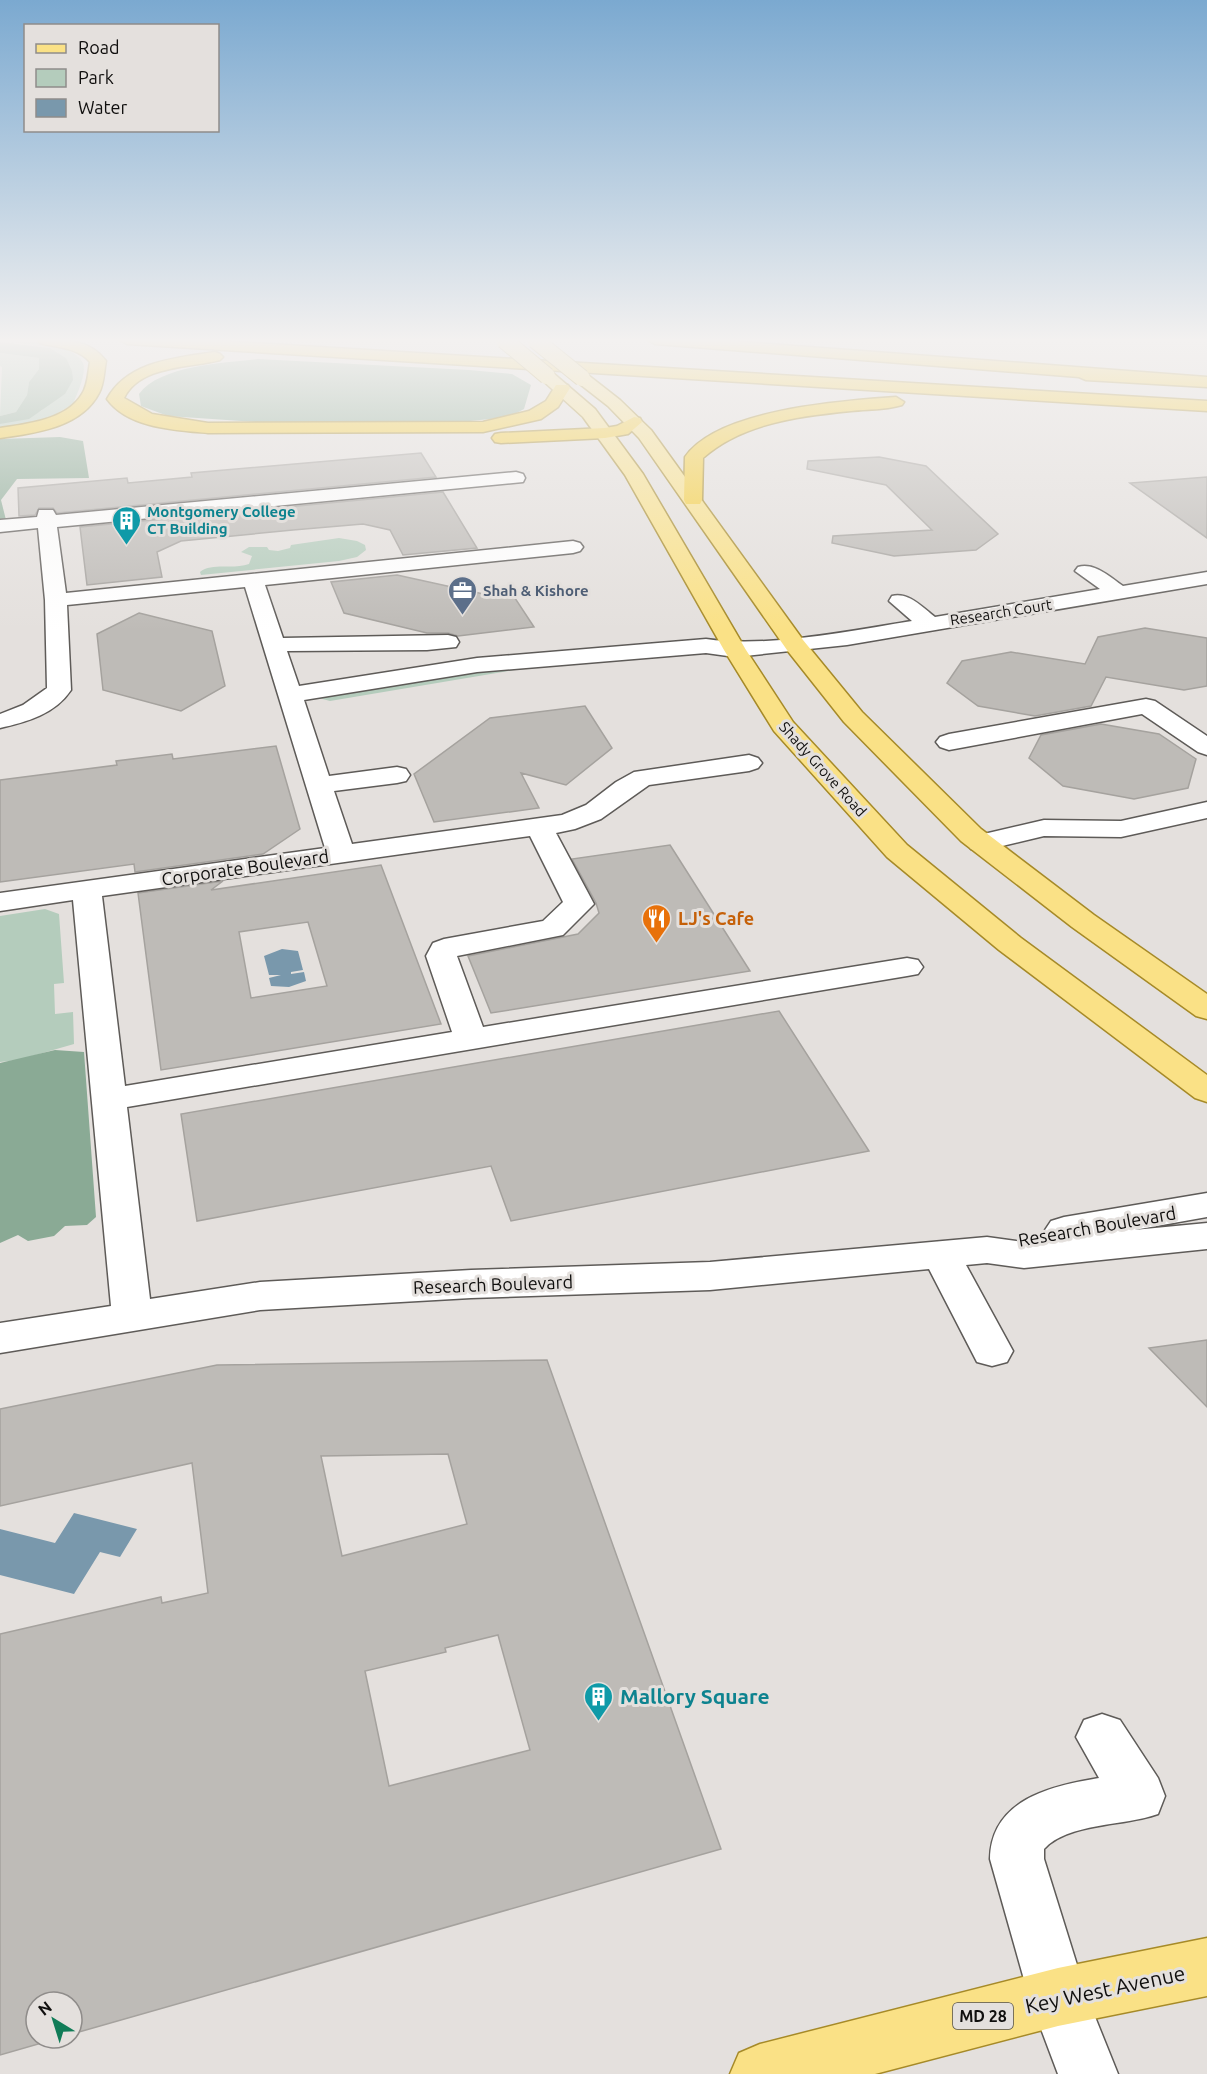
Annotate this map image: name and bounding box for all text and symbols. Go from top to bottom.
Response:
legend [24,24,219,132]
text: Road [78,37,120,57]
text: Park [78,67,114,87]
text: Water [78,97,128,117]
place label: Montgomery College CT Building [147,503,296,537]
building icon: Montgomery College CT Building [110,504,142,546]
office icon: Shah & Kishore [446,574,478,616]
place label: Shah & Kishore [483,582,589,599]
street label: Research Court [949,596,1053,628]
street label: Shady Grove Road [776,718,870,820]
street label: Corporate Boulevard [160,845,330,889]
restaurant icon: LJ's Cafe [641,902,673,944]
place label: LJ's Cafe [678,908,754,928]
street label: Research Boulevard [1017,1202,1177,1250]
street label: Research Boulevard [413,1271,573,1297]
building icon: Mallory Square [583,1680,615,1722]
place label: Mallory Square [620,1684,770,1708]
street label: Key West Avenue [1023,1960,1187,2018]
north arrow [24,1990,84,2050]
text: N [35,1997,55,2019]
road number: MD 28 [953,2003,1013,2029]

